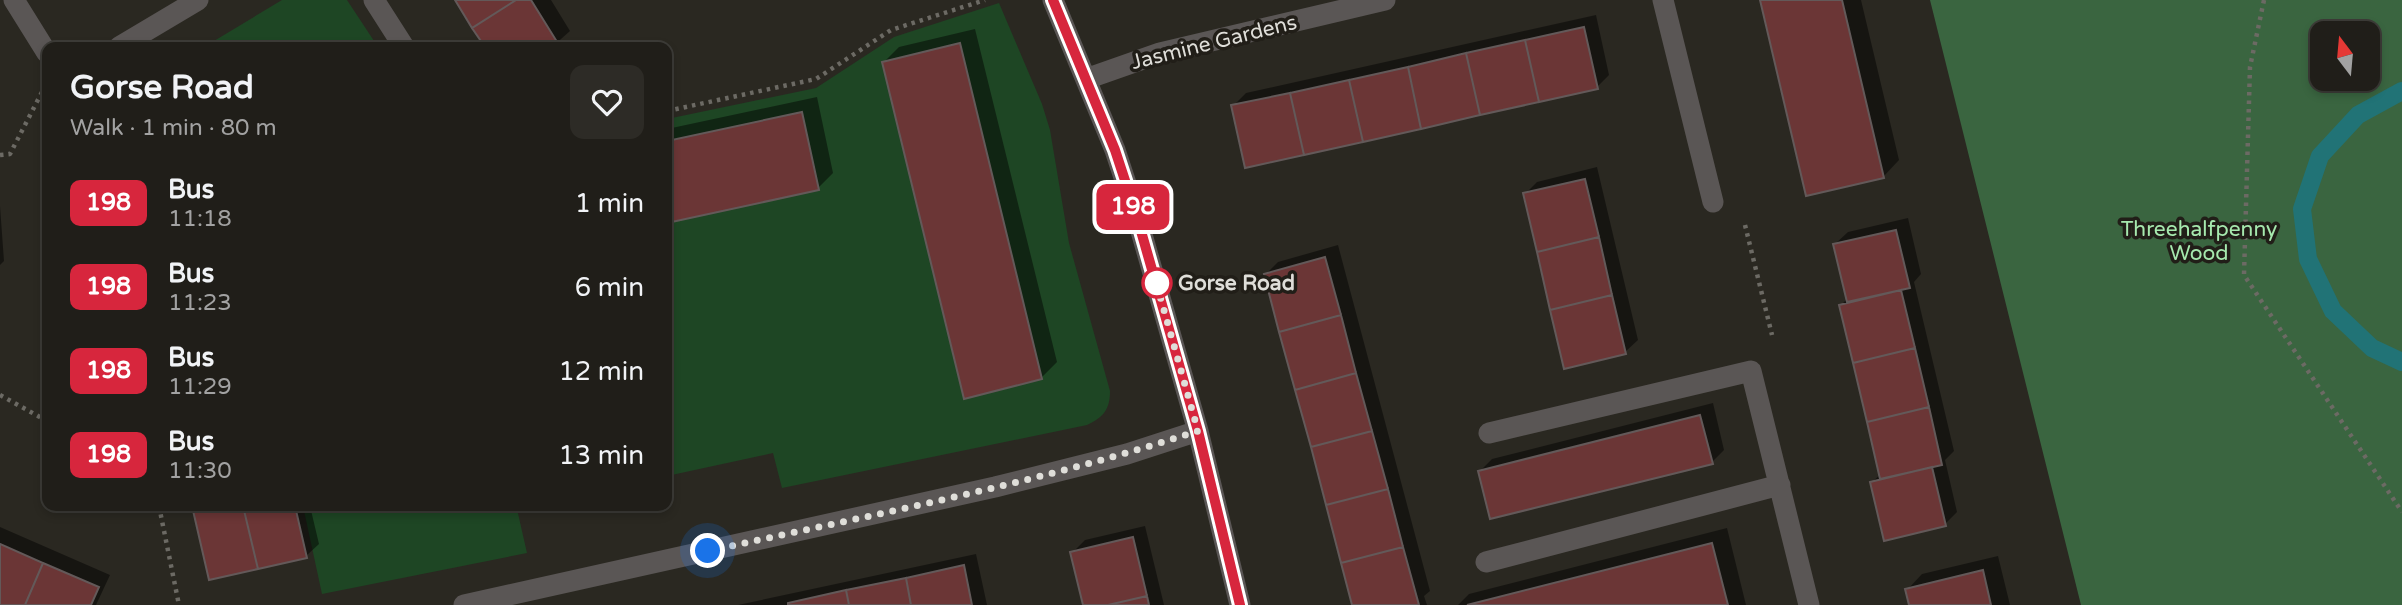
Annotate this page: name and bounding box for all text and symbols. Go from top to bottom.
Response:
street label: Jasmine Gardens [1129,10,1299,75]
north arrow [2310,21,2380,91]
map controls [2310,21,2380,91]
button: heart [570,65,644,139]
text: Gorse Road [70,68,254,107]
text: Walk · 1 min · 80 m [70,114,277,142]
text: Bus [168,174,214,205]
line badge: 198 [1093,184,1173,230]
text: 198 [86,188,131,217]
text: 1 min [575,188,644,219]
text: 198 [1110,192,1156,221]
text: 11:18 [168,205,232,233]
park label: Threehalfpenny Wood [2121,217,2277,266]
text: Bus [168,258,214,289]
marker: Gorse Road [1142,268,1172,298]
place label: Gorse Road [1178,271,1295,296]
text: 198 [86,272,131,301]
text: 6 min [575,272,644,303]
text: 11:23 [168,289,232,317]
text: Bus [168,342,214,373]
text: 198 [86,356,131,385]
text: 12 min [558,356,644,387]
text: 11:29 [168,373,232,401]
text: Bus [168,426,214,457]
text: 198 [86,440,131,469]
text: 13 min [558,440,644,471]
text: 11:30 [168,457,232,485]
your location [690,533,725,568]

